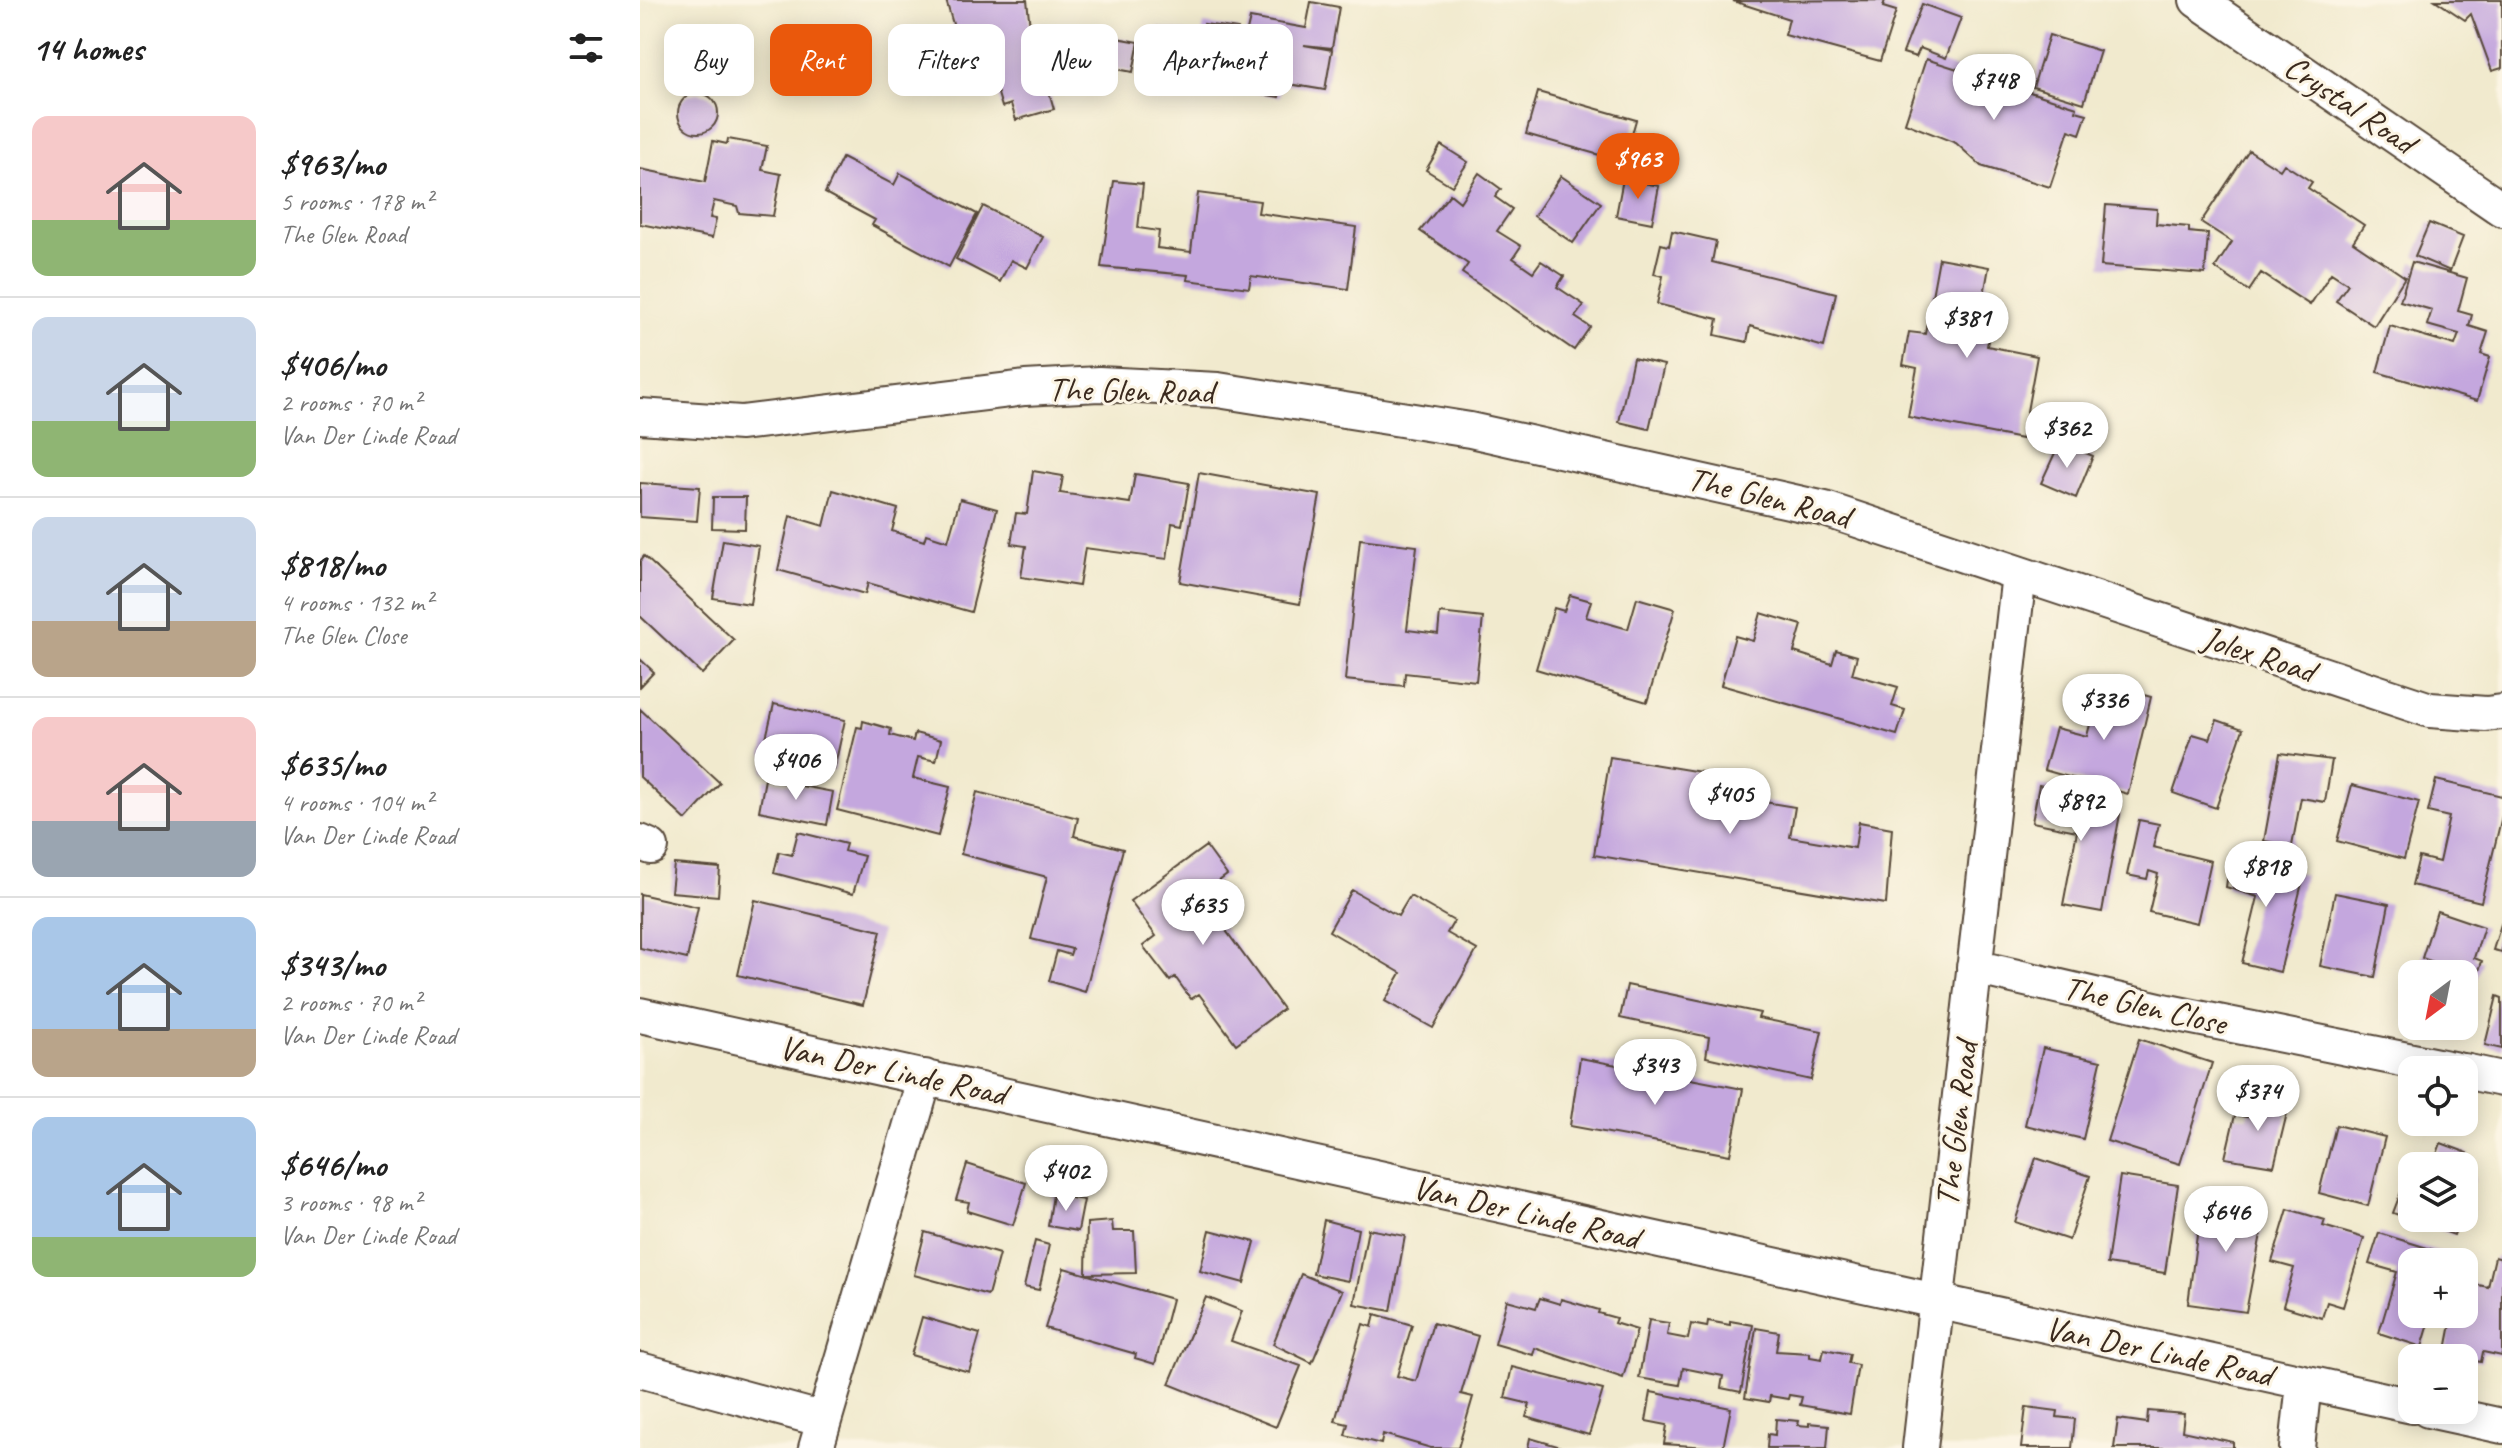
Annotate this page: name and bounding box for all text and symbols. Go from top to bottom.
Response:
chip: Buy [664,24,754,96]
chip: Rent [770,24,872,96]
chip: Filters [888,24,1005,96]
chip: New [1021,24,1118,96]
chip: Apartment [1134,24,1293,96]
icon: filters [564,26,608,70]
text: 14 homes [32,27,143,70]
street label: Crystal Road [2276,45,2428,166]
pin: $748 [1947,54,2041,122]
text: $748 [1971,63,2017,96]
pin: $963 [1591,133,1685,201]
text: $963/mo [280,142,385,185]
text: $963 [1614,142,1662,175]
icon: home [96,148,192,244]
text: 5 rooms · 178 m² [280,185,432,218]
text: The Glen Road [280,218,406,251]
pin: $381 [1920,292,2014,360]
text: $381 [1944,301,1990,334]
text: $406/mo [280,343,385,386]
icon: home [96,349,192,445]
street label: The Glen Road [1048,367,1219,413]
text: 2 rooms · 70 m² [280,386,421,419]
pin: $362 [2020,402,2114,470]
text: $362 [2043,411,2091,444]
text: Van Der Linde Road [280,419,456,452]
street label: The Glen Road [1684,456,1859,539]
text: $818/mo [280,543,385,586]
icon: home [96,549,192,645]
text: 4 rooms · 132 m² [280,586,432,619]
street label: Jolex Road [2195,615,2325,694]
text: The Glen Close [280,619,406,652]
pin: $336 [2057,674,2151,742]
text: $336 [2080,683,2128,716]
pin: $406 [749,734,843,802]
text: $635/mo [280,743,385,786]
text: $406 [772,743,820,776]
icon: home [96,749,192,845]
pin: $405 [1683,768,1777,836]
pin: $892 [2034,775,2128,843]
text: $405 [1707,777,1753,810]
text: $892 [2058,784,2104,817]
text: 4 rooms · 104 m² [280,786,432,819]
text: Van Der Linde Road [280,819,456,852]
pin: $818 [2219,841,2313,909]
text: $818 [2243,850,2289,883]
pin: $635 [1156,879,1250,947]
text: $635 [1180,888,1226,921]
text: $343/mo [280,943,385,986]
icon: home [96,949,192,1045]
north arrow [2398,960,2478,1040]
map controls [2398,960,2478,1424]
street label: The Glen Close [2060,965,2233,1045]
text: 2 rooms · 70 m² [280,986,421,1019]
text: Van Der Linde Road [280,1019,456,1052]
street label: Van Der Linde Road [776,1025,1016,1116]
street label: The Glen Road [1925,1035,1988,1209]
pin: $343 [1608,1039,1702,1107]
text: $343 [1632,1048,1678,1081]
button: locate [2398,1056,2478,1136]
pin: $374 [2211,1065,2305,1133]
text: $374 [2235,1074,2281,1107]
text: $646/mo [280,1143,386,1186]
pin: $402 [1019,1145,1113,1213]
icon: home [96,1149,192,1245]
button: layers [2398,1152,2478,1232]
text: $402 [1043,1154,1089,1187]
street label: Van Der Linde Road [1409,1165,1649,1260]
text: 3 rooms · 98 m² [280,1186,421,1219]
pin: $646 [2179,1186,2273,1254]
text: $646 [2202,1195,2250,1228]
text: Van Der Linde Road [280,1219,456,1252]
button: + [2398,1248,2478,1328]
street label: Van Der Linde Road [2042,1306,2282,1397]
button: − [2398,1344,2478,1424]

